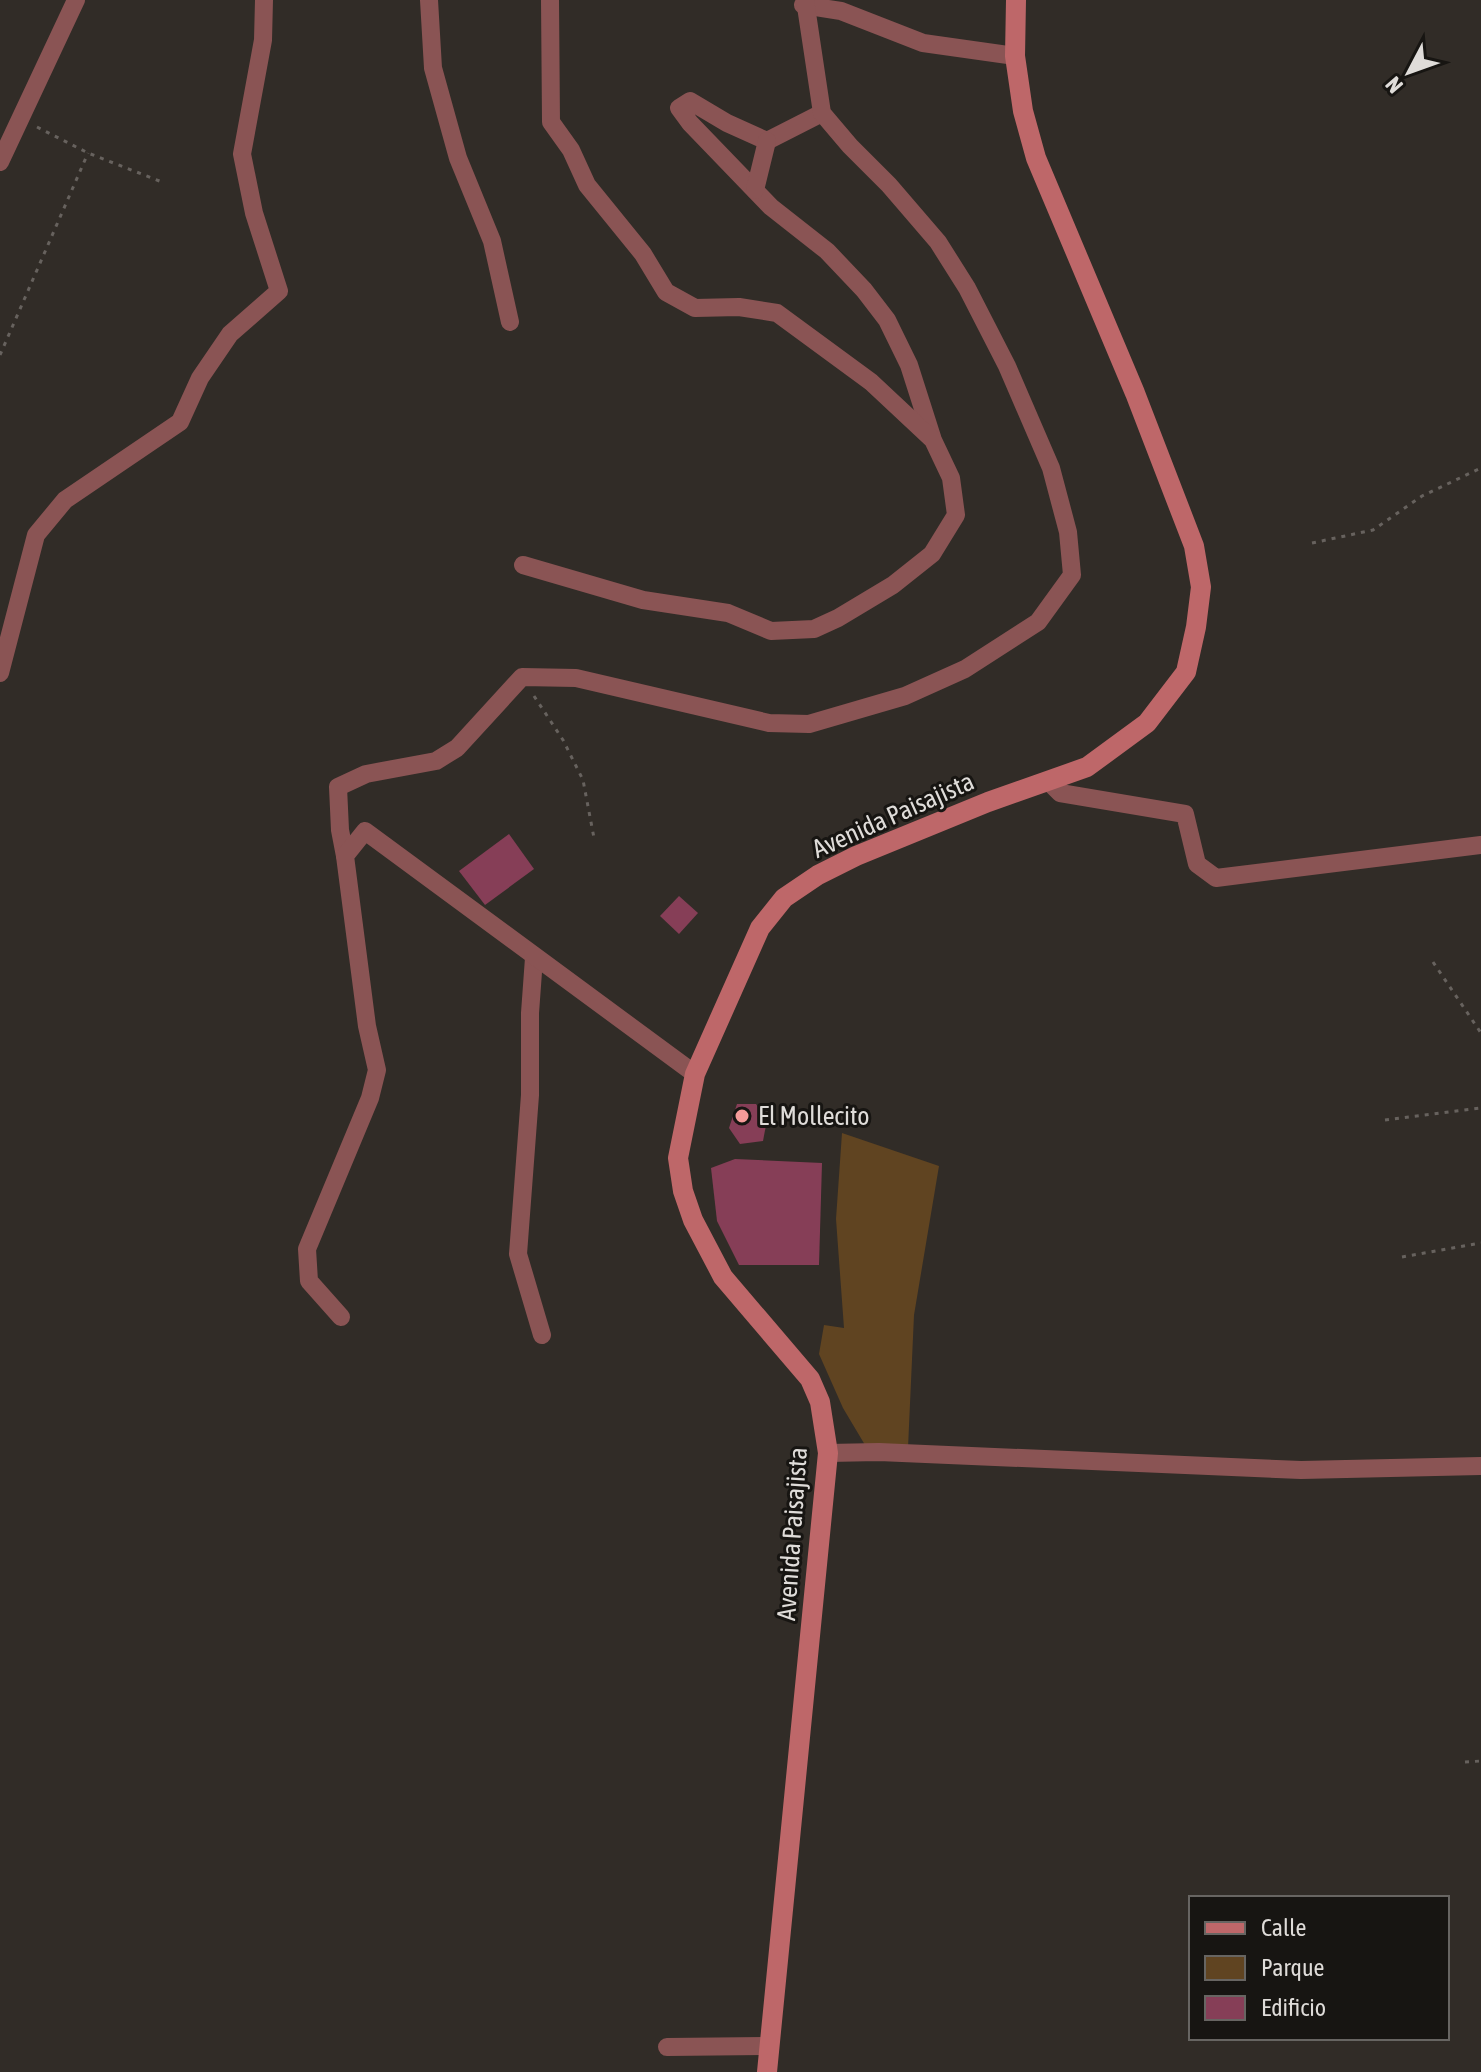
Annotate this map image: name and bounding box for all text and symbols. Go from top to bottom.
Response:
north arrow [1369,32,1449,112]
text: N [1380,72,1408,99]
street label: Avenida Paisajista [807,766,979,864]
place label: El Mollecito [758,1101,869,1131]
marker: El Mollecito [733,1107,751,1125]
street label: Avenida Paisajista [771,1446,813,1622]
legend [1189,1896,1449,2040]
text: Calle [1261,1914,1306,1941]
text: Parque [1261,1954,1324,1981]
text: Edificio [1261,1994,1326,2021]

